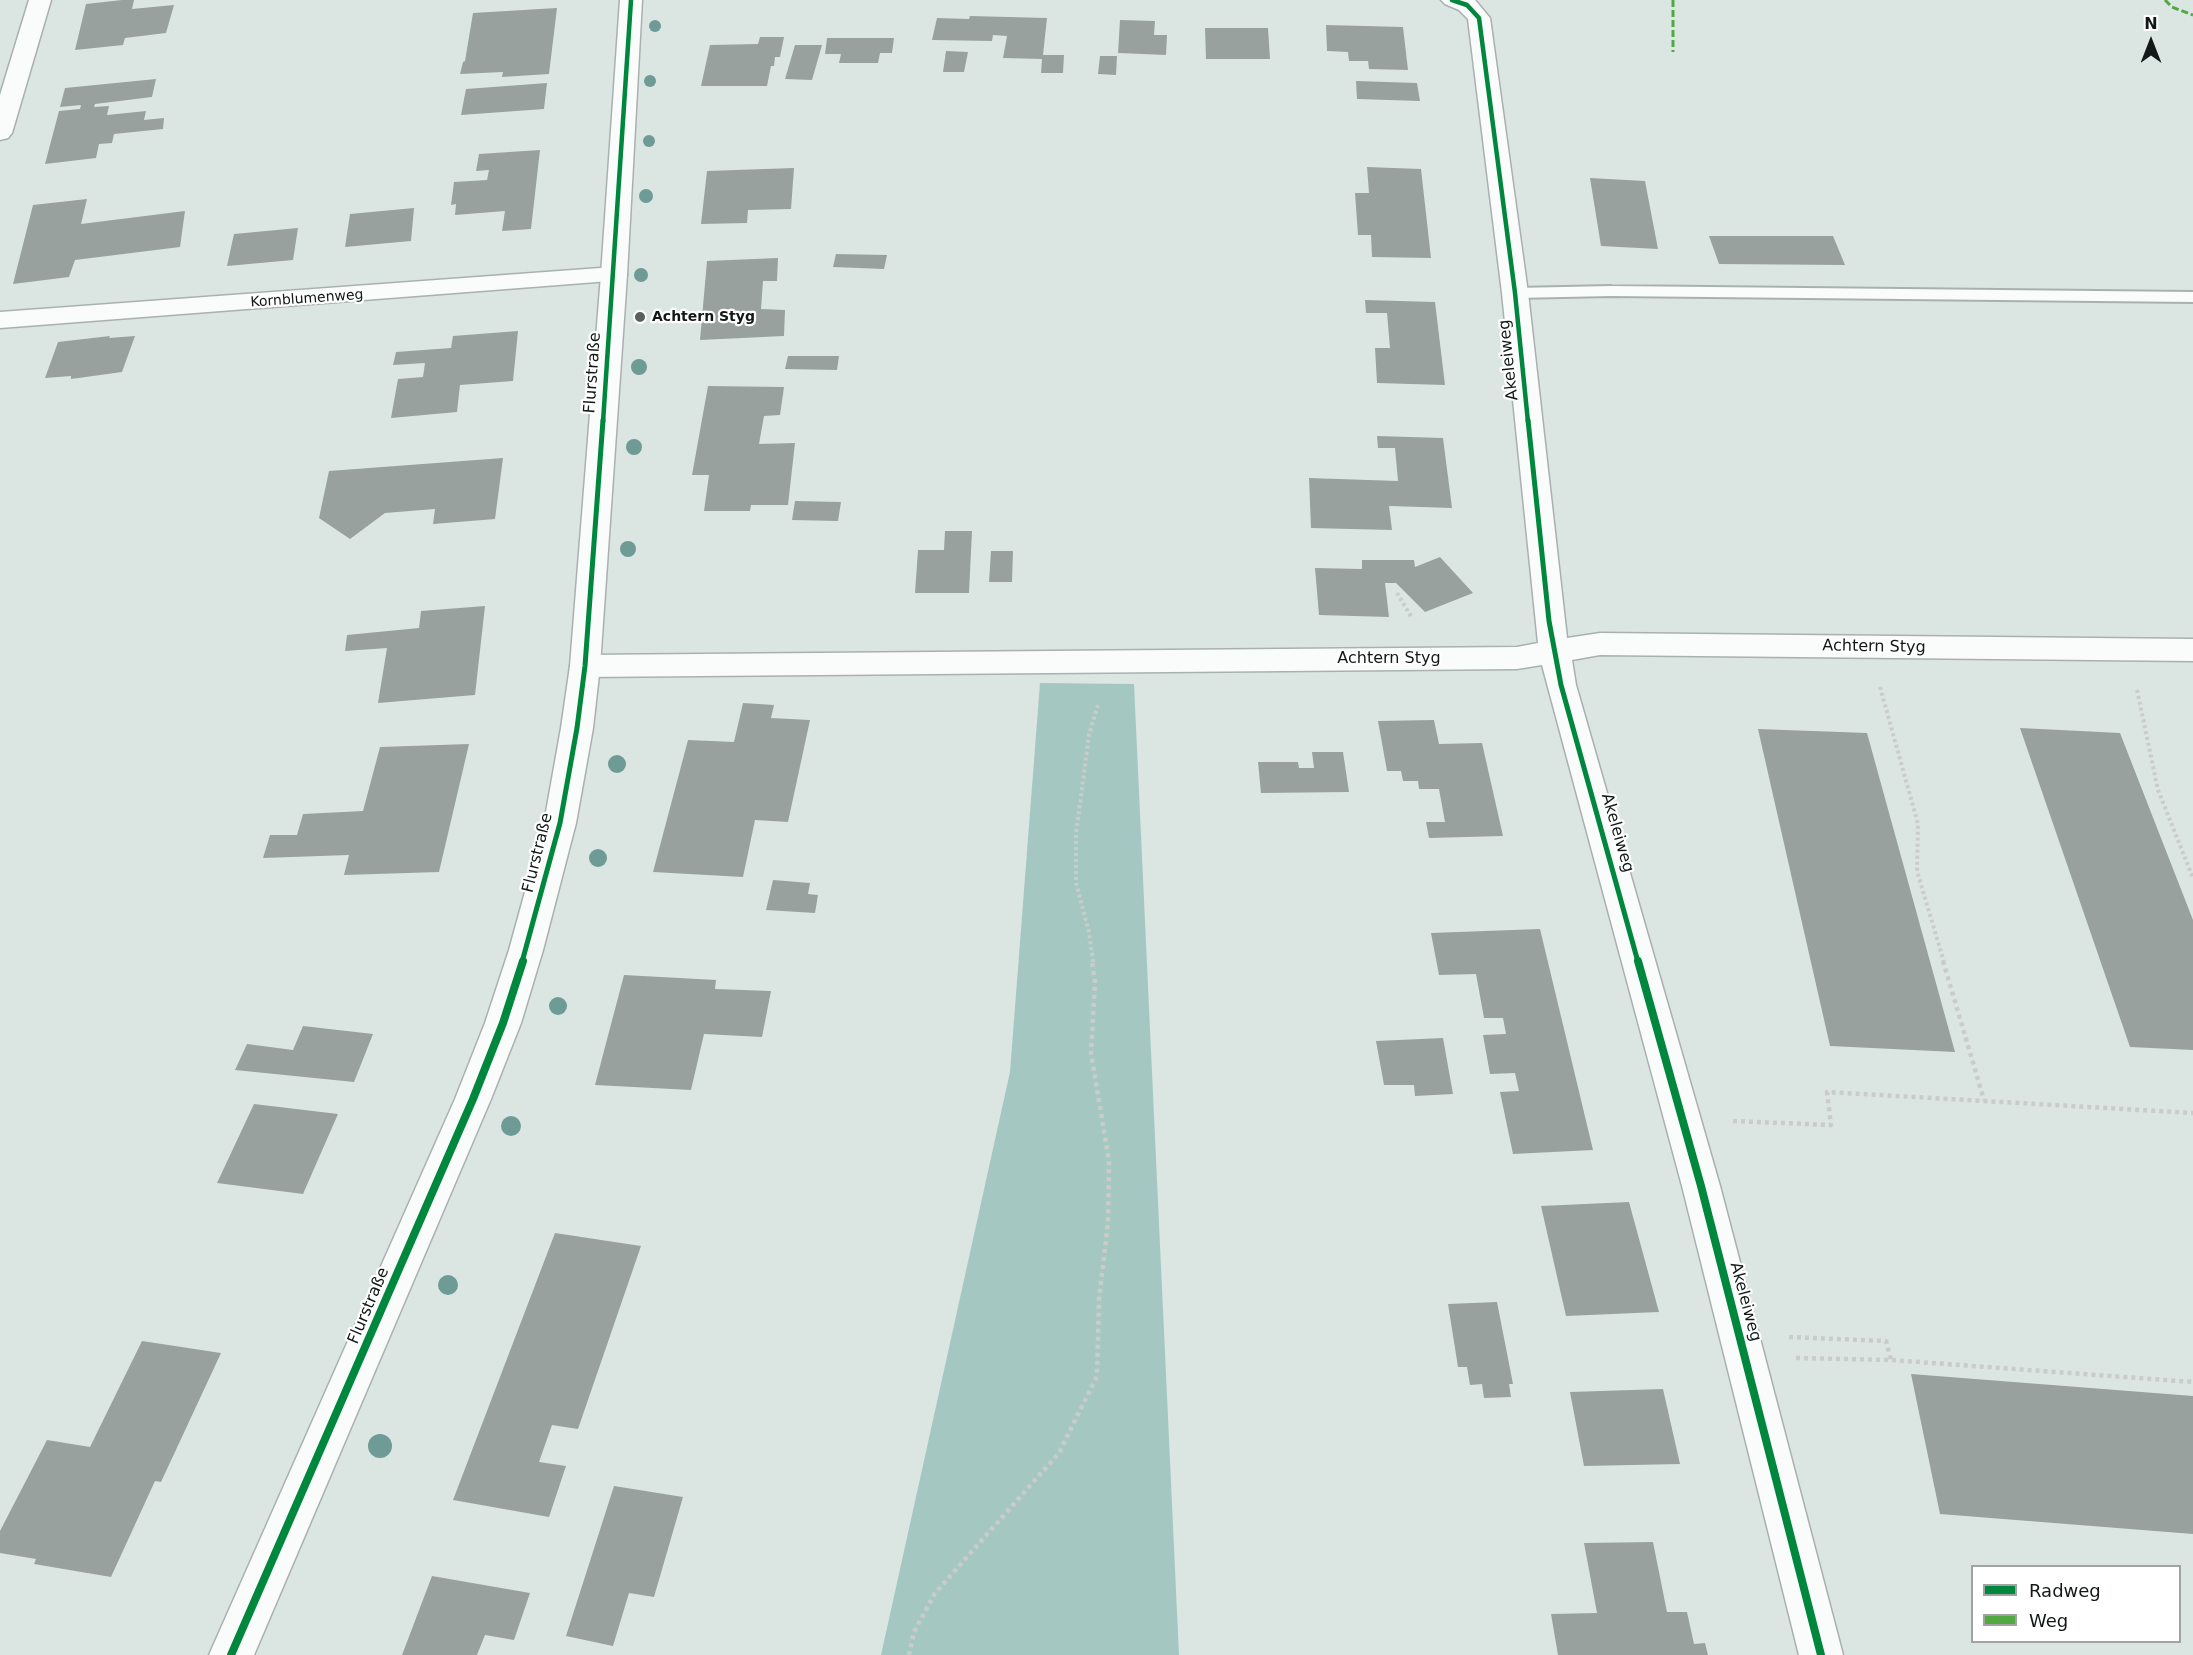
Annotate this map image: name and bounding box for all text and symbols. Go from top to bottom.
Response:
north arrow [2121,12,2181,72]
text: N [2144,14,2158,33]
street label: Kornblumenweg [250,287,364,311]
place label: Achtern Styg [652,309,755,325]
marker: Achtern Styg [633,310,647,324]
street label: Akeleiweg [1495,319,1523,401]
street label: Flurstraße [581,332,605,414]
street label: Achtern Styg [1822,637,1926,657]
street label: Achtern Styg [1337,649,1441,669]
street label: Akeleiweg [1597,791,1637,875]
street label: Flurstraße [519,811,557,895]
street label: Akeleiweg [1725,1260,1765,1344]
street label: Flurstraße [344,1265,394,1347]
legend [1971,1565,2181,1643]
text: Radweg [2029,1580,2101,1601]
text: Weg [2029,1610,2068,1631]

